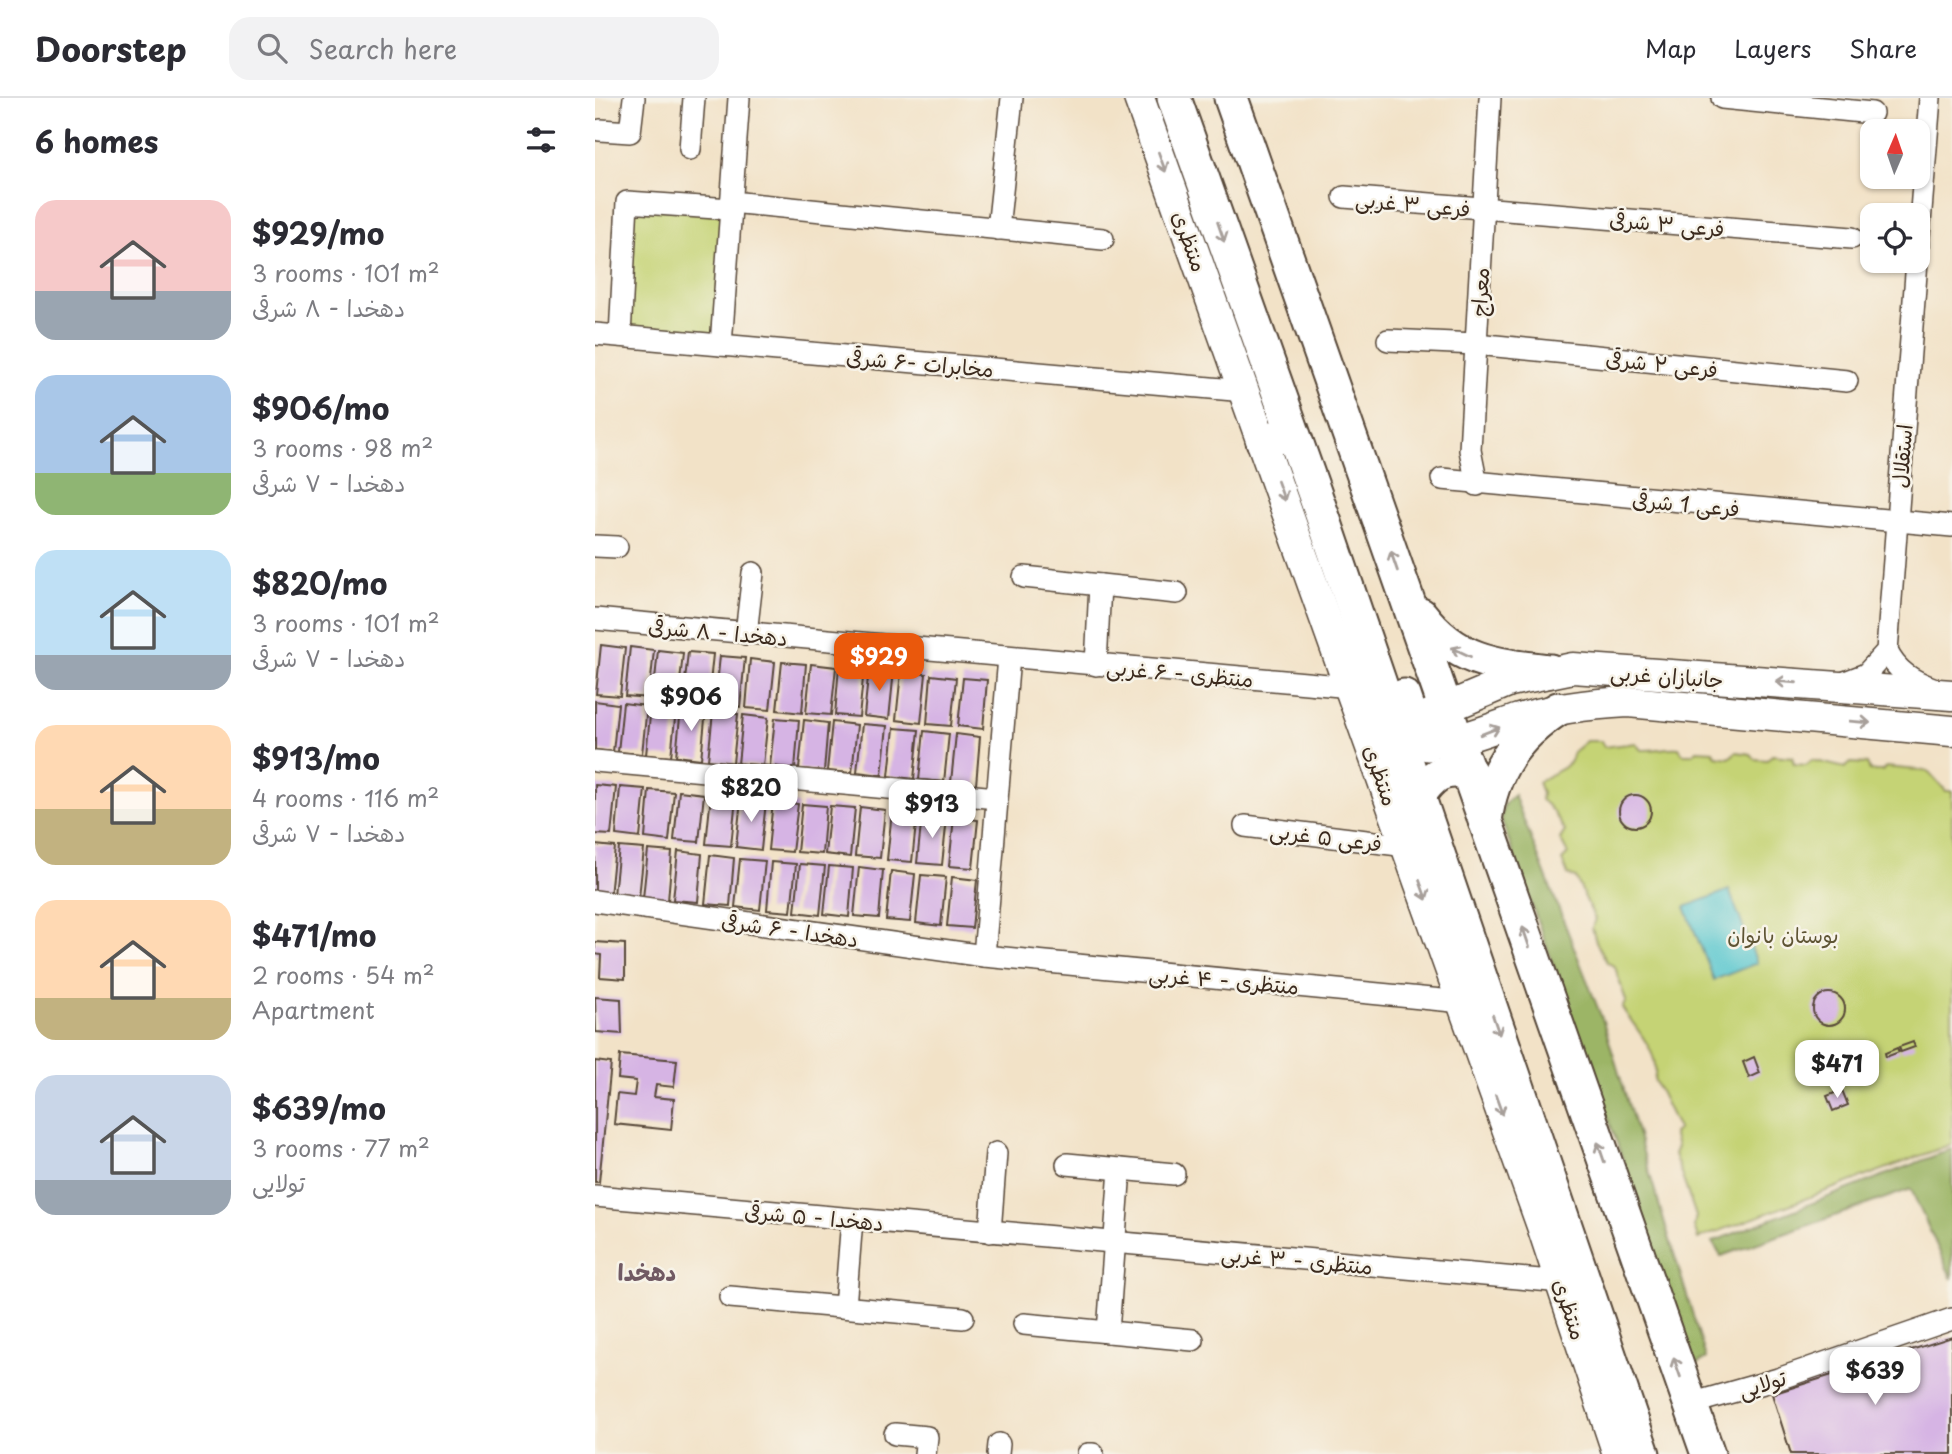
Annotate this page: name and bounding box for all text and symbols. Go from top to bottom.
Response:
search box [229,17,719,80]
text: Doorstep [35,23,187,73]
icon: search [253,29,291,67]
text: Search here [309,29,457,68]
text: Map [1645,30,1696,66]
text: Layers [1734,30,1811,66]
text: Share [1849,30,1917,66]
text: 6 homes [35,118,158,163]
north arrow [1860,119,1930,189]
map controls [1860,119,1930,273]
icon: filters [522,121,560,159]
one-way arrow [1157,151,1169,173]
street label: فرعی ۳ غربی [1354,182,1472,224]
street label: فرعی ۳ شرقی [1608,202,1726,244]
button: locate [1860,203,1930,273]
street label: منتظری [1165,206,1217,276]
text: $929/mo [252,210,384,255]
one-way arrow [1216,220,1228,242]
icon: home [91,228,175,312]
text: 3 rooms · 101 m² [252,255,440,290]
street label: معراج [1462,267,1496,317]
text: دهخدا - ۸ شرقی [252,290,405,325]
street label: مخابرات -۶ شرقی [845,340,995,384]
street label: فرعی ۲ شرقی [1604,341,1720,385]
text: $906/mo [252,385,389,430]
icon: home [91,403,175,487]
street label: استقلال [1882,423,1920,489]
text: 3 rooms · 98 m² [252,430,433,465]
text: دهخدا - ۷ شرقی [252,465,405,500]
one-way arrow [1276,480,1288,502]
street label: فرعی 1 شرقی [1631,482,1741,524]
one-way arrow [1387,550,1399,572]
text: $820/mo [252,560,387,605]
icon: home [91,578,175,662]
text: 3 rooms · 101 m² [252,605,440,640]
street label: دهخدا - ۸ شرقی [647,609,789,653]
pin: $929 [838,634,920,693]
text: $929 [850,638,908,673]
text: دهخدا - ۷ شرقی [252,640,405,675]
one-way arrow [1451,644,1471,658]
street label: منتظری - ۶ غربی [1105,650,1255,694]
street label: جانبازان غربی [1609,655,1725,695]
pin: $906 [650,674,732,733]
one-way arrow [1775,675,1798,688]
text: $906 [660,678,722,713]
one-way arrow [1848,716,1870,729]
one-way arrow [1479,723,1500,736]
text: $913/mo [252,735,380,780]
street label: منتظری [1357,740,1407,810]
icon: home [91,753,175,837]
pin: $820 [710,764,792,824]
text: $820 [721,769,781,804]
text: 4 rooms · 116 m² [252,780,439,815]
pin: $913 [891,780,973,840]
text: $913 [905,785,959,820]
street label: فرعی ۵ غربی [1268,813,1384,859]
text: دهخدا - ۷ شرقی [252,815,405,850]
one-way arrow [1418,879,1430,901]
street label: دهخدا - ۶ شرقی [719,904,861,954]
text: $471/mo [252,912,377,957]
park label: بوستان بانوان [1727,918,1839,950]
one-way arrow [1519,927,1531,949]
icon: home [91,928,175,1012]
text: 2 rooms · 54 m² [252,957,435,992]
street label: منتظری - ۴ غربی [1148,957,1300,1001]
text: Apartment [252,992,375,1027]
one-way arrow [1491,1014,1503,1036]
pin: $471 [1796,1040,1878,1100]
text: $471 [1811,1045,1863,1080]
text: $639/mo [252,1085,386,1130]
one-way arrow [1494,1093,1506,1115]
icon: home [91,1103,175,1187]
text: 3 rooms · 77 m² [252,1130,430,1165]
one-way arrow [1594,1141,1606,1163]
text: تولایی [252,1165,305,1200]
street label: دهخدا - ۵ شرقی [743,1194,885,1238]
street label: منتظری - ۳ غربی [1220,1236,1374,1282]
district label: دهخدا [618,1254,676,1289]
street label: منتظری [1546,1274,1596,1344]
pin: $639 [1834,1348,1916,1407]
text: $639 [1845,1352,1905,1387]
one-way arrow [1670,1356,1682,1378]
street label: تولایی [1734,1360,1791,1405]

